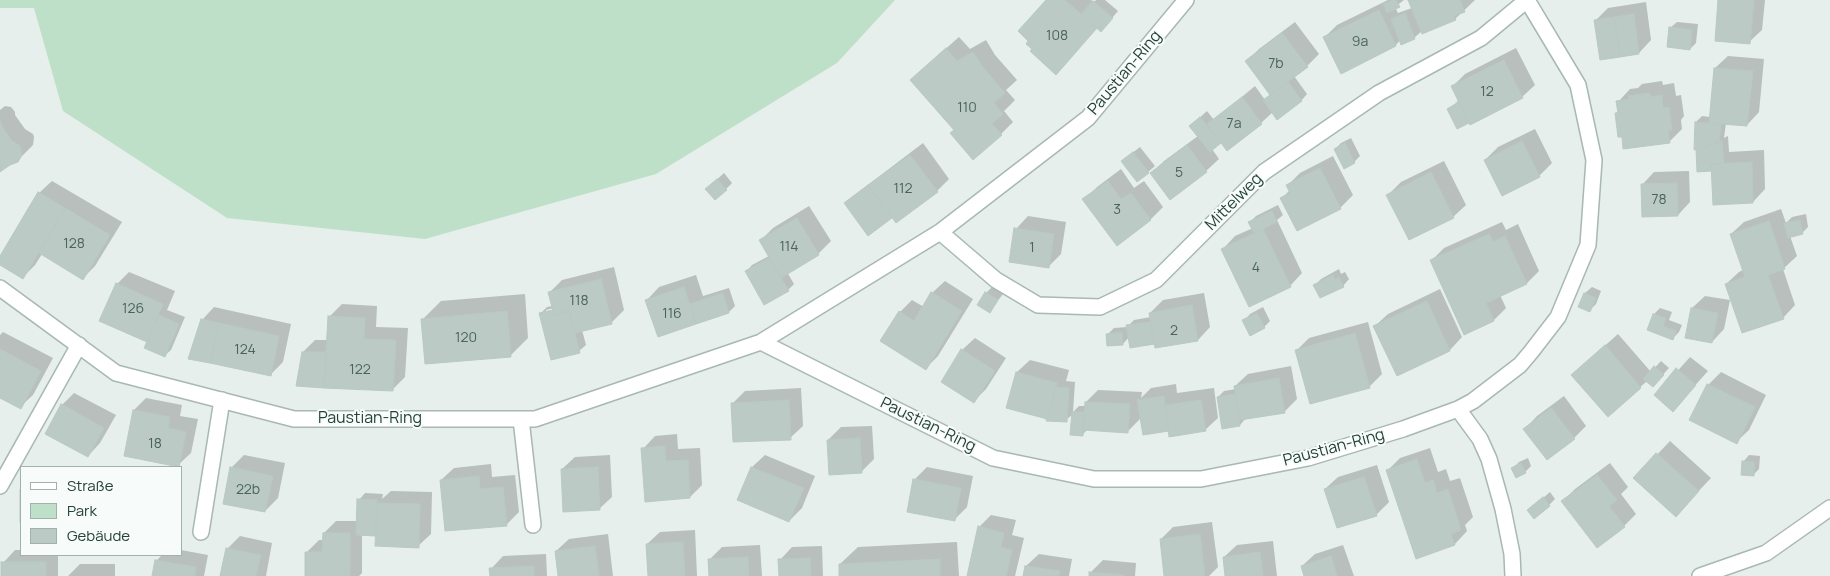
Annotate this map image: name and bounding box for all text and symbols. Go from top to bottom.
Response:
street label: Paustian-Ring [1084,27,1166,119]
house number: 108 [1046,28,1068,44]
house number: 9a [1352,34,1368,50]
house number: 7b [1268,56,1284,72]
house number: 12 [1480,84,1494,100]
house number: 110 [957,100,977,116]
house number: 7a [1227,116,1241,132]
house number: 5 [1175,165,1183,181]
street label: Mittelweg [1201,169,1267,235]
house number: 112 [894,181,912,197]
house number: 78 [1651,192,1667,208]
house number: 3 [1113,202,1121,218]
house number: 128 [63,236,85,252]
house number: 114 [779,239,799,255]
house number: 1 [1029,240,1035,256]
house number: 4 [1252,260,1260,276]
house number: 118 [569,293,589,309]
house number: 126 [122,301,144,317]
house number: 116 [662,306,682,322]
house number: 2 [1170,323,1178,339]
house number: 120 [455,330,477,346]
house number: 124 [234,342,256,358]
house number: 122 [349,362,371,378]
street label: Paustian-Ring [877,394,979,456]
street label: Paustian-Ring [318,409,422,429]
street label: Paustian-Ring [1281,425,1387,471]
house number: 18 [148,436,162,452]
legend [20,466,182,556]
text: Straße [67,475,113,496]
house number: 22b [236,482,260,498]
text: Park [67,500,97,521]
text: Gebäude [67,525,130,546]

